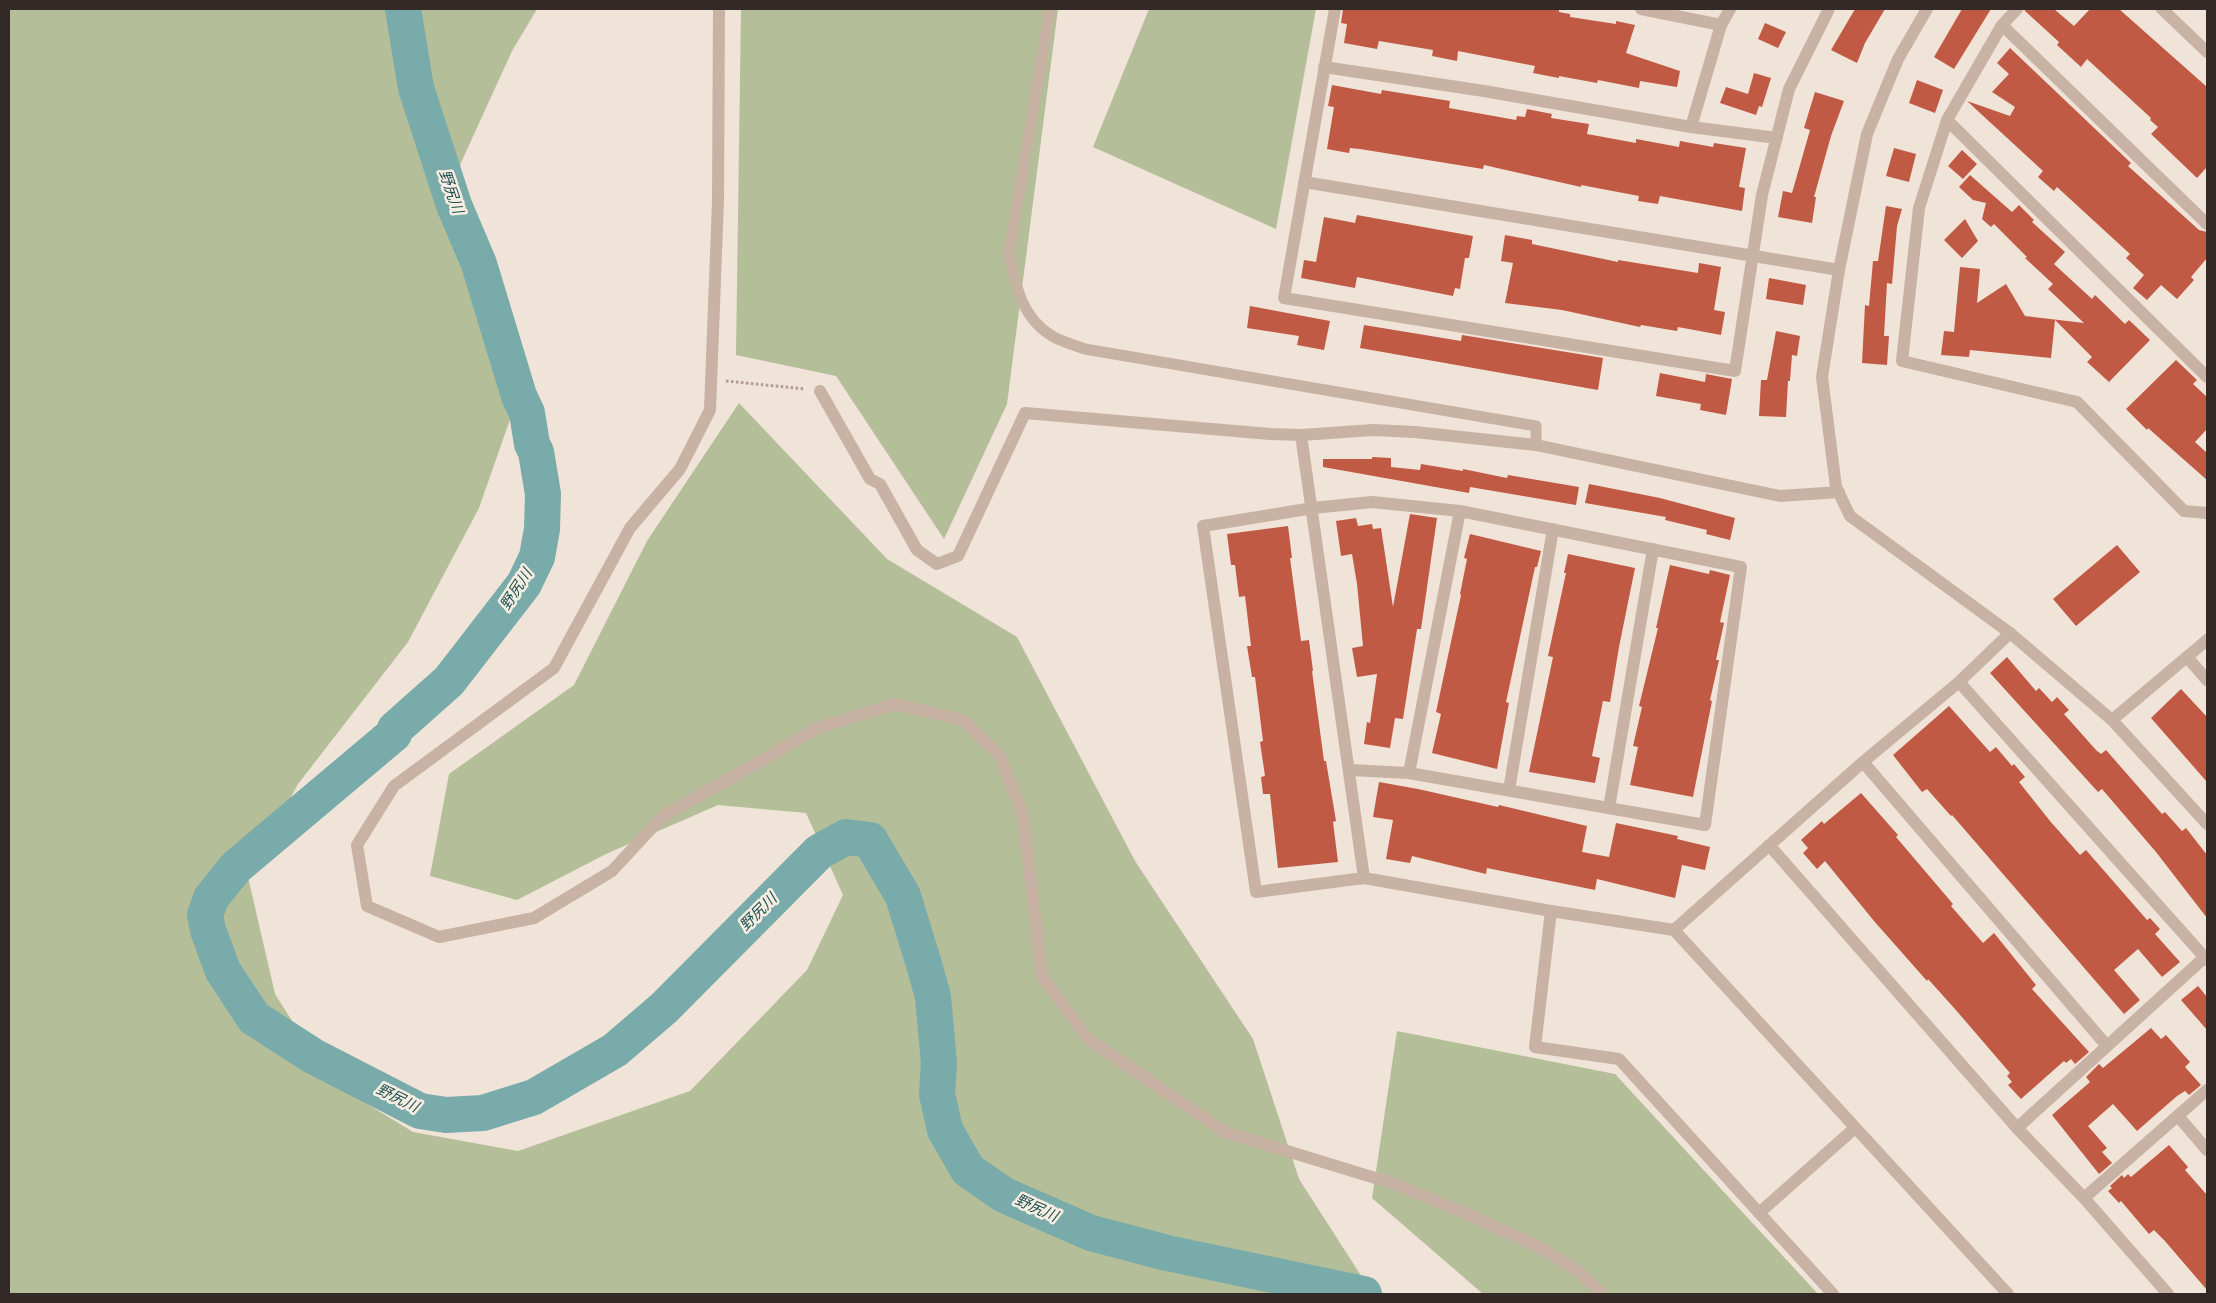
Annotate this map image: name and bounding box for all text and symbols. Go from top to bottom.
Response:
water label: 野尻川 [434,168,466,216]
water label: 野尻川 [497,566,537,614]
water label: 野尻川 [737,891,781,935]
water label: 野尻川 [373,1081,421,1117]
water label: 野尻川 [1012,1192,1060,1226]

